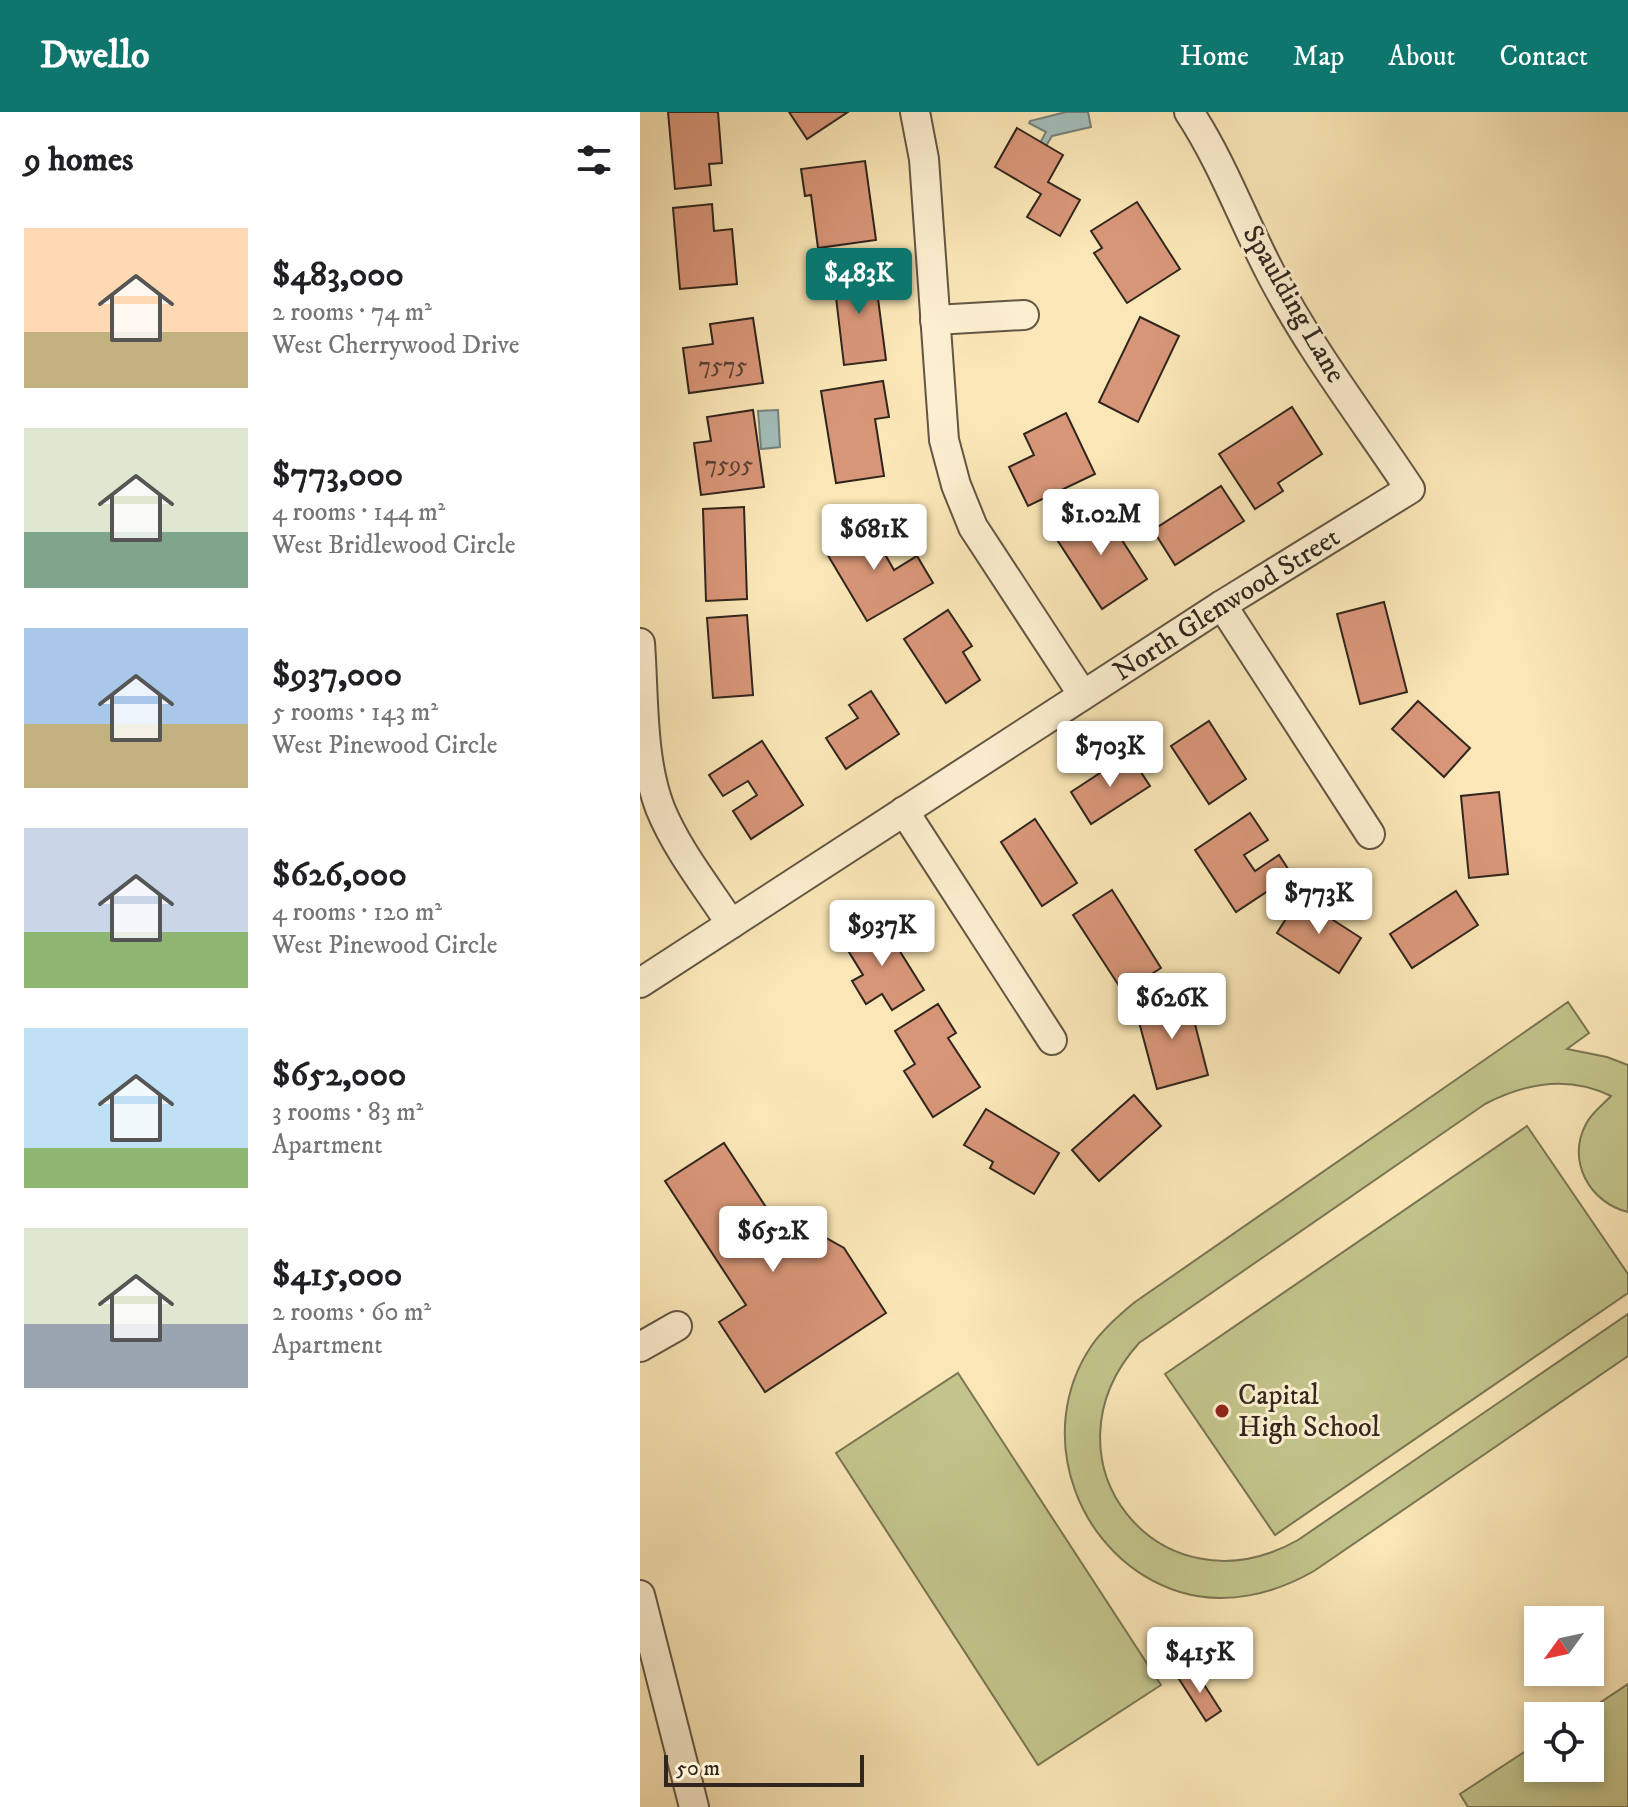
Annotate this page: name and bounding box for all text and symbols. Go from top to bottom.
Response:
text: Dwello [40,32,149,80]
text: Home [1180,39,1249,74]
text: Map [1293,39,1344,74]
text: About [1388,39,1455,74]
text: Contact [1499,39,1588,74]
icon: filters [572,138,616,182]
text: 9 homes [24,139,133,181]
street label: Spaulding Lane [1235,219,1353,389]
pin: $483K [803,248,915,316]
text: $483,000 [272,254,404,296]
text: $483K [824,257,894,290]
icon: home [88,260,184,356]
text: 2 rooms · 74 m² [272,296,432,329]
text: West Cherrywood Drive [272,329,520,362]
house number: 7575 [699,351,748,381]
house number: 7595 [705,450,753,480]
text: $773,000 [272,454,403,496]
icon: home [88,460,184,556]
pin: $1.02M [1036,489,1166,557]
text: 4 rooms · 144 m² [272,496,445,529]
text: $1.02M [1061,498,1141,531]
pin: $681K [818,504,930,572]
text: $681K [840,513,908,546]
street label: North Glenwood Street [1106,519,1346,689]
text: West Bridlewood Circle [272,529,516,562]
text: $937,000 [272,654,402,696]
icon: home [88,660,184,756]
text: 5 rooms · 143 m² [272,696,438,729]
pin: $703K [1054,721,1166,789]
text: West Pinewood Circle [272,729,498,762]
text: $703K [1075,730,1145,763]
text: $626,000 [272,854,407,896]
icon: home [88,860,184,956]
pin: $773K [1263,868,1375,936]
text: $773K [1284,877,1354,910]
text: 4 rooms · 120 m² [272,896,442,929]
pin: $937K [826,900,938,968]
text: $937K [848,909,916,942]
text: West Pinewood Circle [272,929,498,962]
pin: $626K [1116,973,1228,1041]
text: $626K [1136,982,1208,1015]
text: $652,000 [272,1054,406,1096]
icon: home [88,1060,184,1156]
text: 3 rooms · 83 m² [272,1096,423,1129]
text: Apartment [272,1129,383,1162]
pin: $652K [717,1206,829,1274]
text: $652K [737,1215,809,1248]
text: $415,000 [272,1254,402,1296]
icon: home [88,1260,184,1356]
text: 2 rooms · 60 m² [272,1296,431,1329]
text: Apartment [272,1329,383,1362]
place label: Capital High School [1238,1378,1381,1445]
marker: Capital High School [1213,1402,1231,1420]
north arrow [1524,1606,1604,1686]
map controls [1524,1606,1604,1782]
pin: $415K [1144,1627,1256,1695]
text: $415K [1165,1636,1235,1669]
button: locate [1524,1702,1604,1782]
scale bar [664,1751,864,1787]
text: 50 m [676,1755,720,1782]

